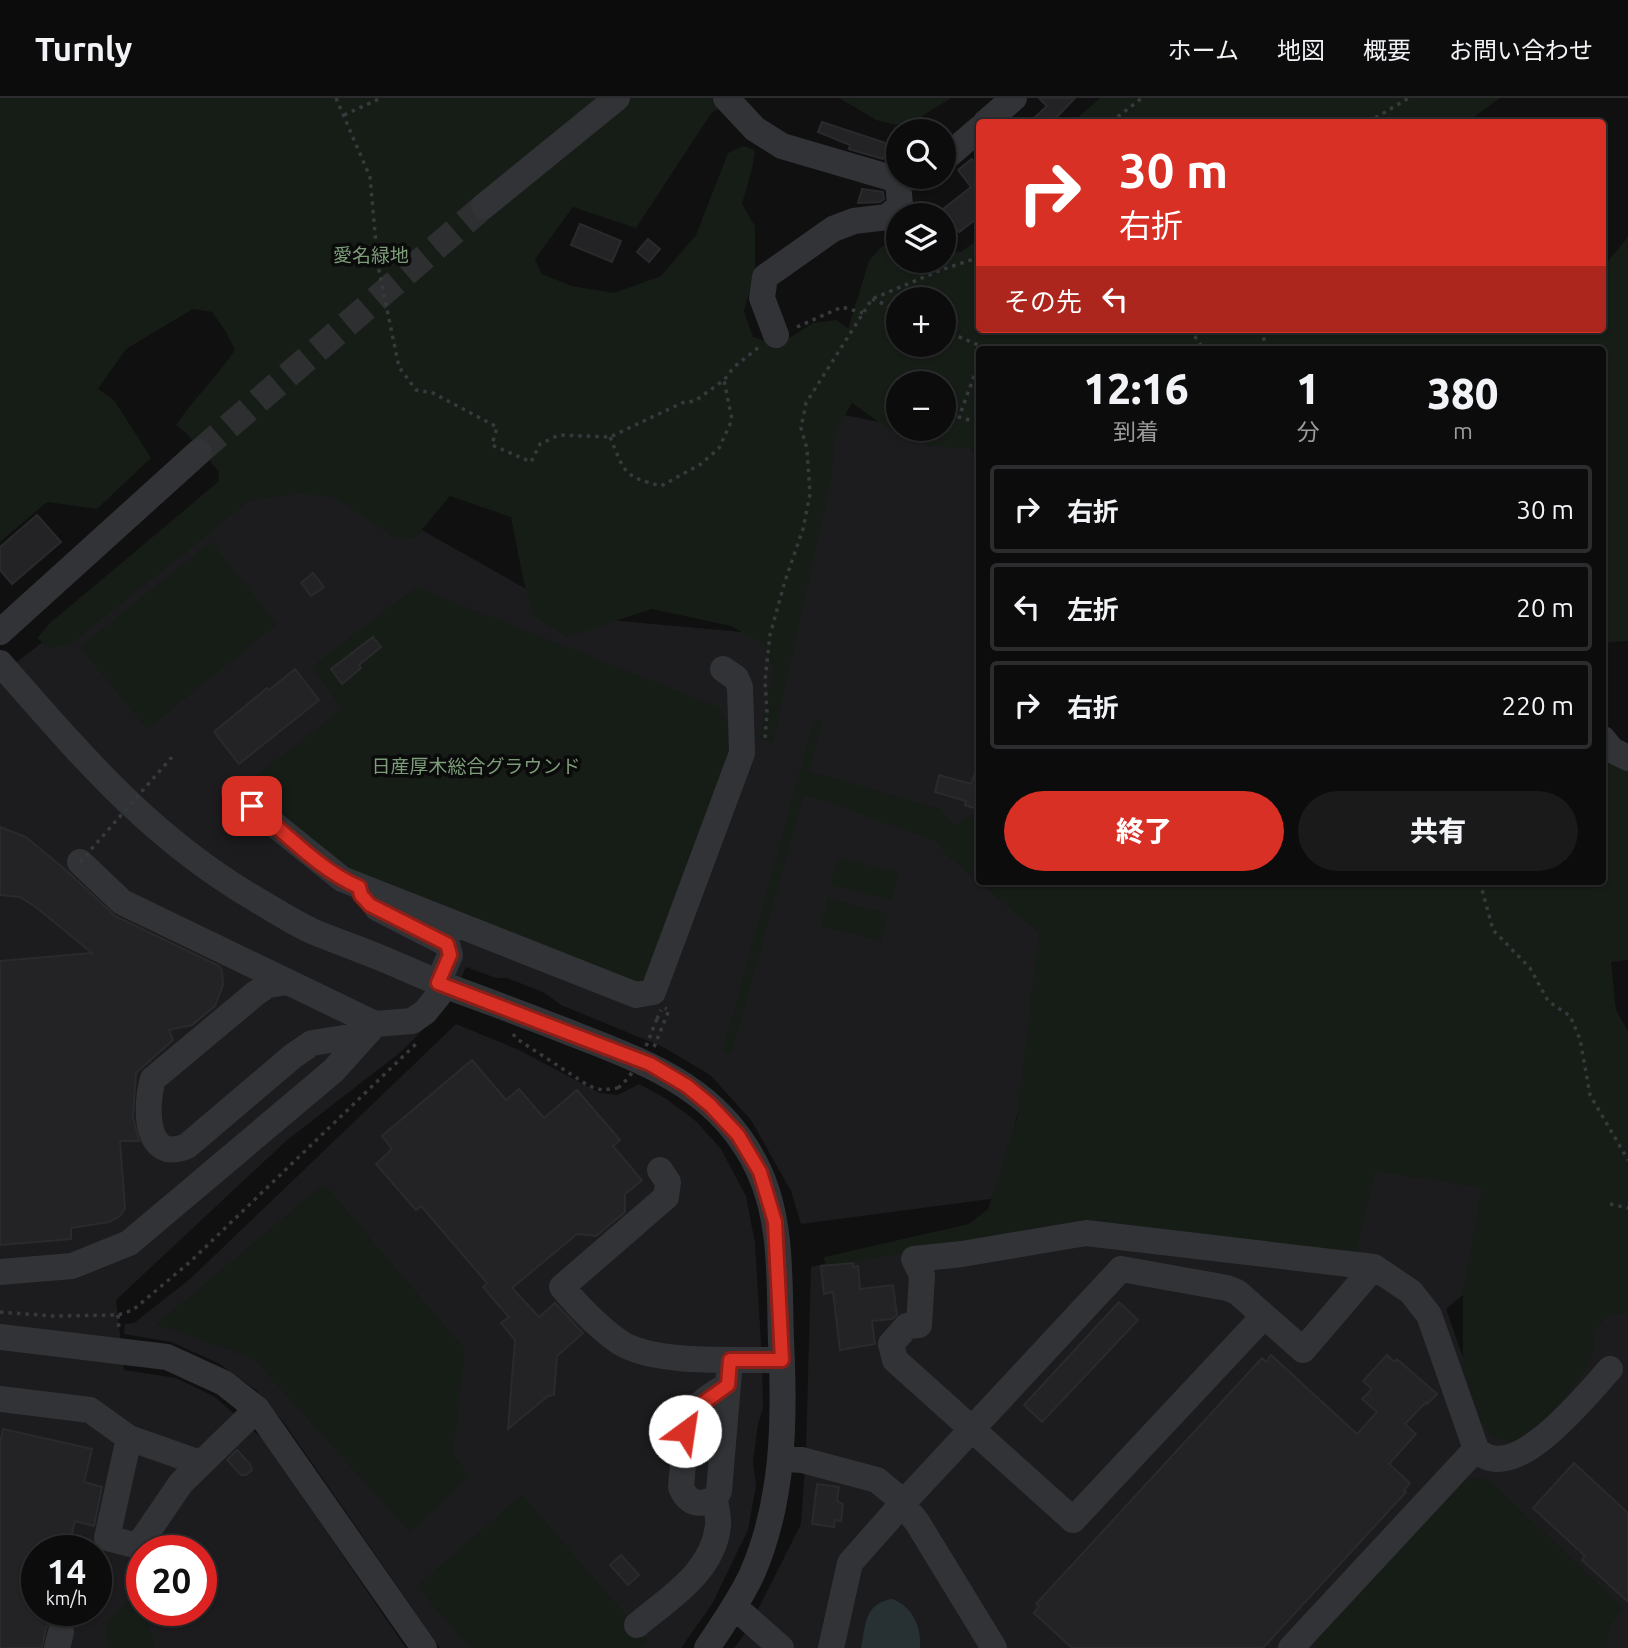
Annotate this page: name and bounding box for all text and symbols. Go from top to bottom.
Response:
text: Turnly [35,30,132,67]
text: ホーム [1168,37,1239,64]
text: 地図 [1277,37,1325,64]
text: 概要 [1363,37,1411,64]
text: お問い合わせ [1449,37,1593,64]
map controls [886,119,956,441]
button: search [886,119,956,189]
text: 30 m [1119,142,1228,197]
icon: right [1004,147,1095,238]
button: layers [886,203,956,273]
text: 右折 [1119,207,1183,243]
park label: 愛名緑地 [333,244,409,266]
icon: left [1096,280,1134,318]
button: + [886,287,956,357]
text: その先 [1004,287,1082,316]
text: 12:16 [1084,365,1189,412]
text: 1 [1296,365,1320,412]
text: 380 [1427,370,1498,417]
button: − [886,371,956,441]
text: m [1453,418,1473,443]
text: 到着 [1113,419,1159,444]
text: 分 [1297,419,1320,444]
icon: right [1008,490,1046,528]
text: 30 m [1516,495,1574,524]
text: 右折 [1067,497,1119,526]
icon: left [1008,588,1046,626]
text: 20 m [1516,593,1574,622]
text: 左折 [1067,595,1119,624]
icon: right [1008,686,1046,724]
text: 220 m [1502,691,1574,720]
text: 右折 [1067,693,1119,722]
park label: 日産厚木総合グラウンド [371,755,581,777]
pin [222,776,282,836]
icon: arrive [233,787,271,825]
button: 終了 [1004,791,1284,871]
button: 共有 [1298,791,1578,871]
position arrow [648,1394,722,1468]
speed limit sign: 20 [126,1535,217,1626]
text: 14 [47,1551,86,1591]
text: km/h [46,1588,87,1608]

